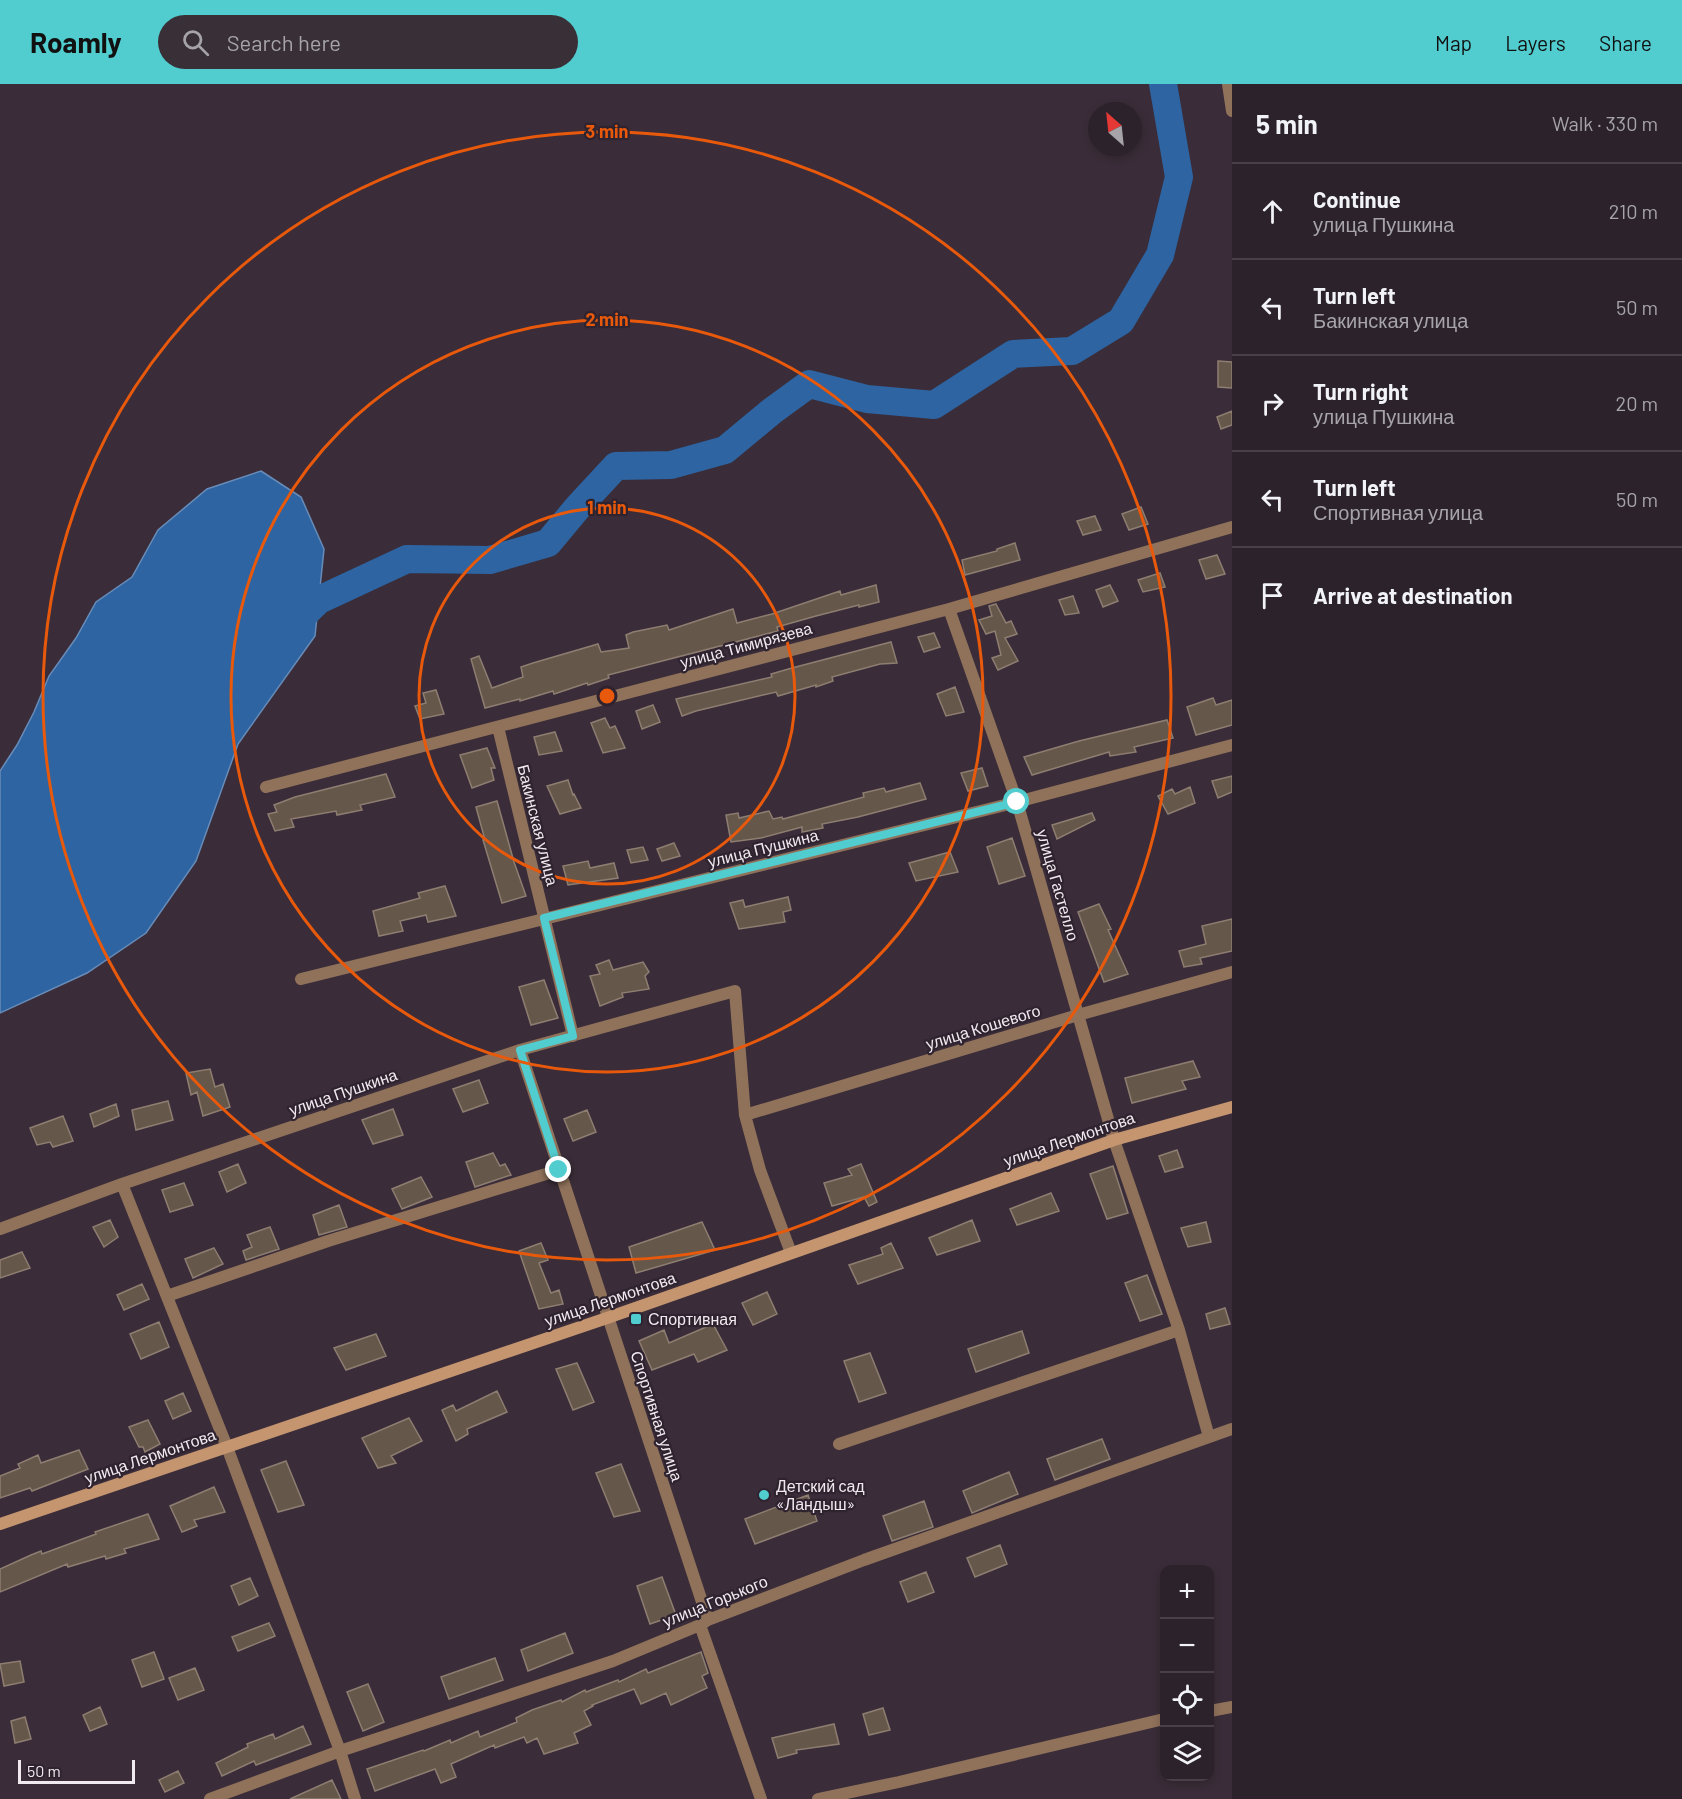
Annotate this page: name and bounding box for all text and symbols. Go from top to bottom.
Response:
search box [158,15,578,69]
text: Roamly [30,25,122,59]
icon: search [179,26,212,59]
text: Search here [227,29,341,55]
text: Map [1435,30,1472,55]
text: Layers [1505,30,1566,55]
text: Share [1599,30,1652,55]
north arrow [1088,102,1142,156]
text: 5 min [1256,108,1318,139]
text: Walk · 330 m [1552,111,1658,135]
text: 3 min [586,120,628,142]
text: Continue [1313,186,1401,212]
icon: ahead [1256,195,1289,228]
text: 210 m [1609,199,1658,223]
text: улица Пушкина [1313,212,1455,236]
text: Turn left [1313,282,1396,308]
icon: left [1256,291,1289,324]
text: 50 m [1616,295,1658,319]
text: 2 min [585,308,629,330]
text: Бакинская улица [1313,308,1468,332]
text: Turn right [1313,378,1408,404]
icon: right [1256,387,1289,420]
text: 20 m [1615,391,1658,415]
text: улица Пушкина [1313,404,1455,428]
text: Turn left [1313,474,1396,500]
icon: left [1256,483,1289,516]
text: 50 m [1616,487,1658,511]
text: 1 min [587,496,627,518]
text: Спортивная улица [1313,500,1483,524]
icon: arrive [1256,579,1289,612]
text: Arrive at destination [1313,582,1512,608]
street label: улица Тимирязева [678,618,814,671]
centre of rings [597,686,617,706]
street label: Бакинская улица [514,762,563,888]
route start [1003,788,1029,814]
street label: улица Пушкина [706,825,820,870]
street label: улица Гастелло [1033,827,1084,943]
street label: улица Кошевого [923,1000,1042,1053]
street label: улица Пушкина [286,1064,400,1119]
street label: улица Лермонтова [1001,1107,1137,1170]
route end [545,1156,571,1182]
street label: улица Лермонтова [542,1267,678,1330]
place label: Спортивная [648,1309,737,1328]
marker: Спортивная [629,1312,643,1326]
street label: Спортивная улица [627,1348,688,1484]
street label: улица Лермонтова [82,1424,218,1487]
place label: Детский сад «Ландыш» [776,1476,865,1513]
marker: Детский сад «Ландыш» [757,1488,771,1502]
map controls [1160,1565,1214,1781]
button: + [1160,1565,1214,1619]
street label: улица Горького [660,1571,770,1630]
button: − [1160,1619,1214,1673]
button: locate [1160,1673,1214,1727]
button: layers [1160,1727,1214,1781]
scale bar [18,1757,135,1784]
text: 50 m [27,1761,61,1780]

